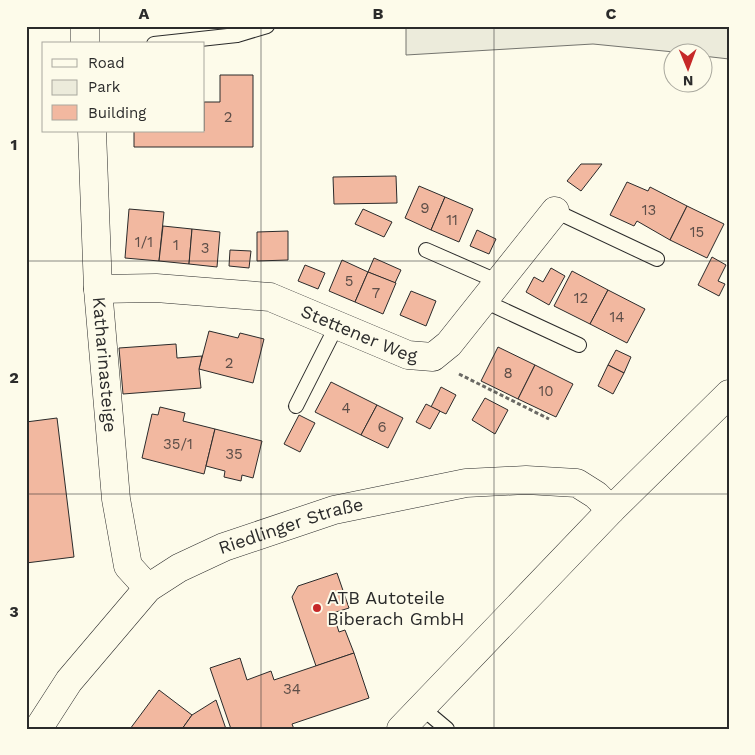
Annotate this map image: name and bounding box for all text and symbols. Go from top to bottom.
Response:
text: A [139,4,150,23]
text: B [373,4,384,23]
text: C [606,4,617,23]
legend [42,42,205,132]
north arrow [662,42,712,92]
text: Road [88,54,125,72]
text: N [683,73,694,89]
text: Park [88,78,121,96]
text: Building [88,104,146,122]
house number: 2 [224,108,232,126]
text: 1 [11,135,17,154]
house number: 9 [420,199,430,217]
house number: 13 [642,201,656,219]
house number: 11 [446,211,458,229]
house number: 15 [690,223,704,241]
house number: 1/1 [135,233,153,251]
house number: 1 [173,236,179,254]
house number: 3 [201,239,209,257]
house number: 5 [345,272,353,290]
house number: 7 [372,284,380,302]
house number: 12 [574,289,588,307]
street label: Katharinasteige [89,296,121,433]
street label: Stettener Weg [298,300,418,366]
house number: 14 [609,308,625,326]
house number: 2 [225,354,233,372]
house number: 8 [503,364,513,382]
text: 2 [9,368,19,387]
house number: 10 [538,382,554,400]
house number: 4 [341,399,351,417]
house number: 6 [377,418,387,436]
house number: 35/1 [163,435,193,453]
house number: 35 [225,445,243,463]
street label: Riedlinger Straße [216,493,365,558]
place label: ATB Autoteile Biberach GmbH [327,587,464,629]
text: 3 [9,602,19,621]
marker: ATB Autoteile Biberach GmbH [311,602,323,614]
house number: 34 [283,680,301,698]

